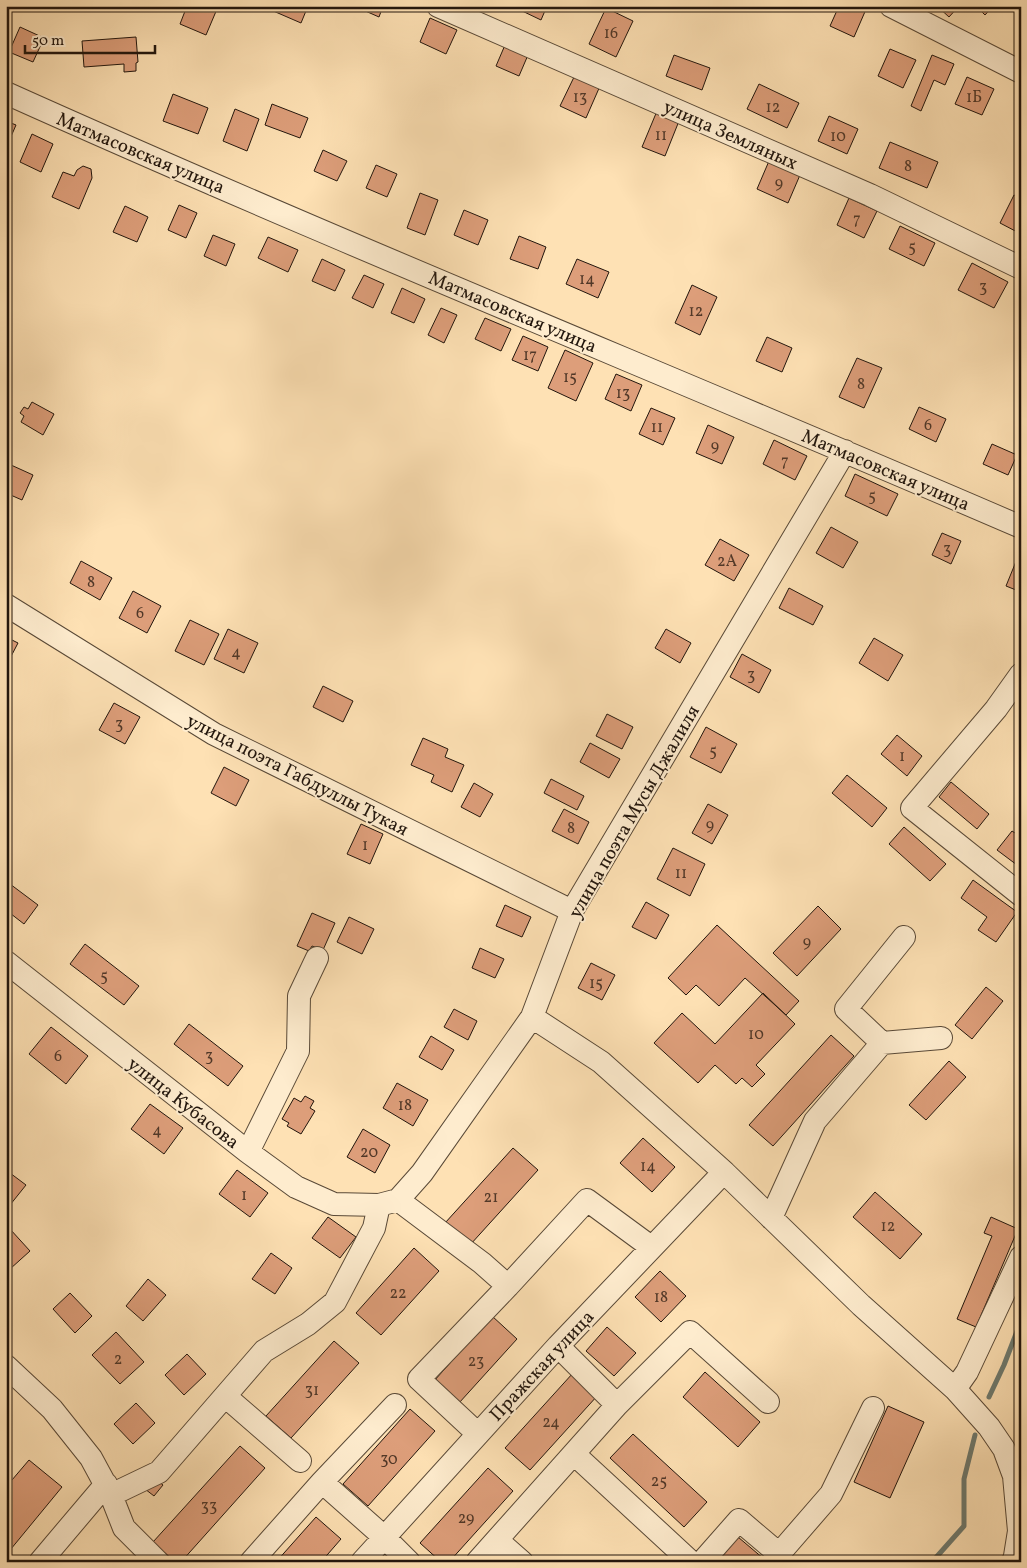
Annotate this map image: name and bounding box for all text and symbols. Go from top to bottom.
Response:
scale bar [25,22,155,54]
house number: 16 [604,23,618,45]
text: 50 m [32,31,64,52]
house number: 13 [573,87,587,109]
house number: 1Б [966,87,982,109]
street label: улица Земляных [659,95,802,177]
house number: 12 [766,97,780,119]
street label: Матмасовская улица [52,107,228,201]
house number: 11 [655,125,667,147]
house number: 10 [830,126,846,148]
house number: 8 [904,156,912,178]
house number: 9 [775,173,783,195]
house number: 7 [853,209,861,231]
house number: 5 [908,237,916,259]
street label: Матмасовская улица [424,266,600,360]
house number: 14 [579,269,595,291]
house number: 3 [979,277,987,299]
house number: 12 [689,301,703,323]
house number: 17 [523,345,537,367]
house number: 15 [563,367,577,389]
house number: 8 [857,374,865,396]
house number: 13 [616,383,630,405]
house number: 6 [924,415,932,437]
house number: 11 [651,417,663,439]
street label: Матмасовская улица [797,424,973,518]
house number: 9 [711,436,719,458]
house number: 7 [781,451,789,473]
house number: 5 [868,486,876,508]
house number: 3 [943,539,951,561]
house number: 2А [717,551,737,573]
house number: 8 [87,572,95,594]
house number: 6 [136,603,144,625]
house number: 4 [231,642,241,664]
house number: 3 [747,665,755,687]
street label: улица поэта Мусы Джалиля [563,700,707,923]
street label: улица поэта Габдуллы Тукая [182,708,413,843]
house number: 3 [115,714,123,736]
house number: 5 [709,741,717,763]
house number: 1 [899,746,905,768]
house number: 9 [706,815,714,837]
house number: 8 [567,818,575,840]
house number: 1 [362,835,368,857]
house number: 11 [675,863,687,885]
house number: 9 [803,932,811,954]
house number: 5 [100,966,108,988]
house number: 15 [589,973,603,995]
house number: 10 [748,1024,764,1046]
house number: 6 [54,1046,62,1068]
house number: 3 [205,1046,213,1068]
street label: улица Кубасова [121,1052,244,1156]
house number: 18 [398,1095,412,1117]
house number: 4 [152,1120,162,1142]
house number: 20 [360,1142,378,1164]
house number: 14 [640,1156,656,1178]
house number: 1 [241,1185,247,1207]
house number: 21 [484,1187,498,1209]
house number: 12 [881,1216,895,1238]
house number: 22 [389,1283,407,1305]
house number: 18 [654,1287,668,1309]
street label: Пражская улица [484,1305,601,1428]
house number: 2 [114,1349,122,1371]
house number: 23 [468,1351,484,1373]
house number: 31 [305,1380,319,1402]
house number: 24 [542,1412,560,1434]
house number: 30 [380,1449,398,1471]
house number: 25 [651,1471,667,1493]
house number: 33 [201,1496,217,1518]
house number: 29 [458,1508,474,1530]

